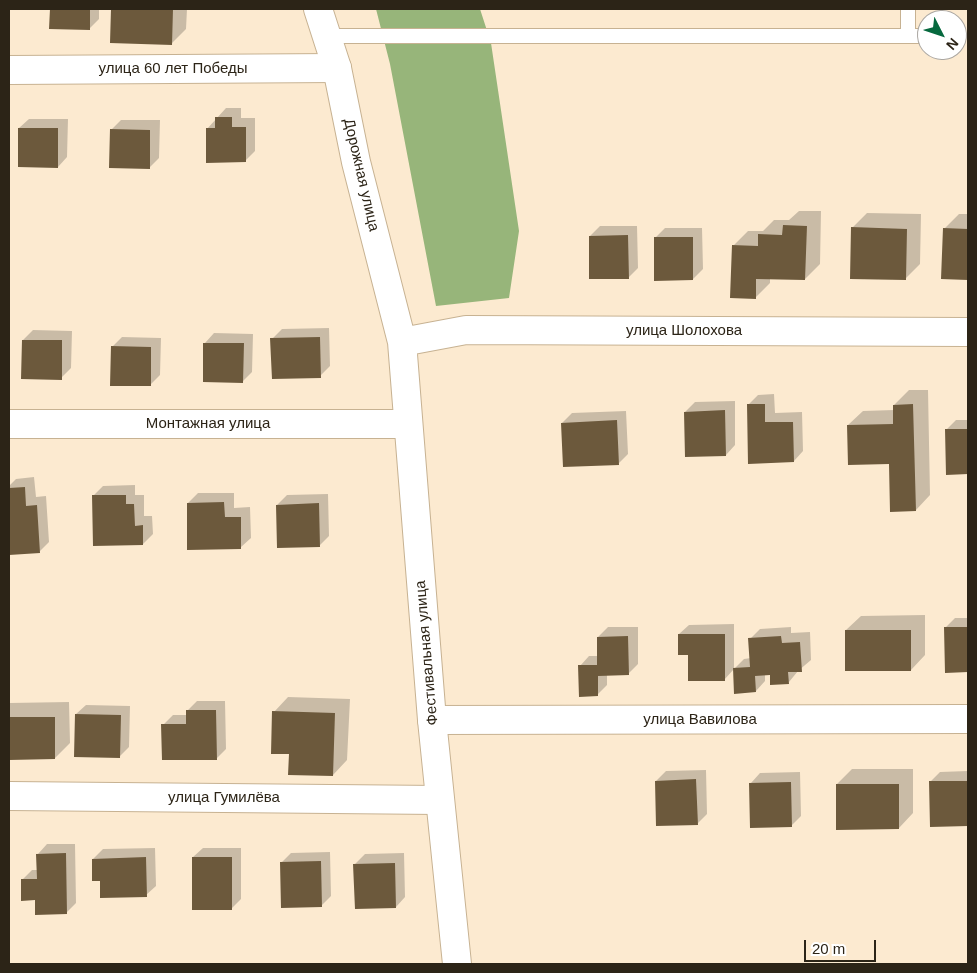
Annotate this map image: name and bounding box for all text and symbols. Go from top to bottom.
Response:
north arrow [917,10,967,60]
text: N [943,35,962,53]
street label: улица 60 лет Победы [99,60,247,78]
street label: Дорожная улица [339,117,383,233]
street label: улица Шолохова [626,322,742,340]
street label: Монтажная улица [146,415,270,433]
street label: Фестивальная улица [412,580,442,726]
street label: улица Вавилова [643,711,757,729]
street label: улица Гумилёва [168,789,280,807]
scale bar [807,930,880,962]
text: 20 m [812,940,845,957]

